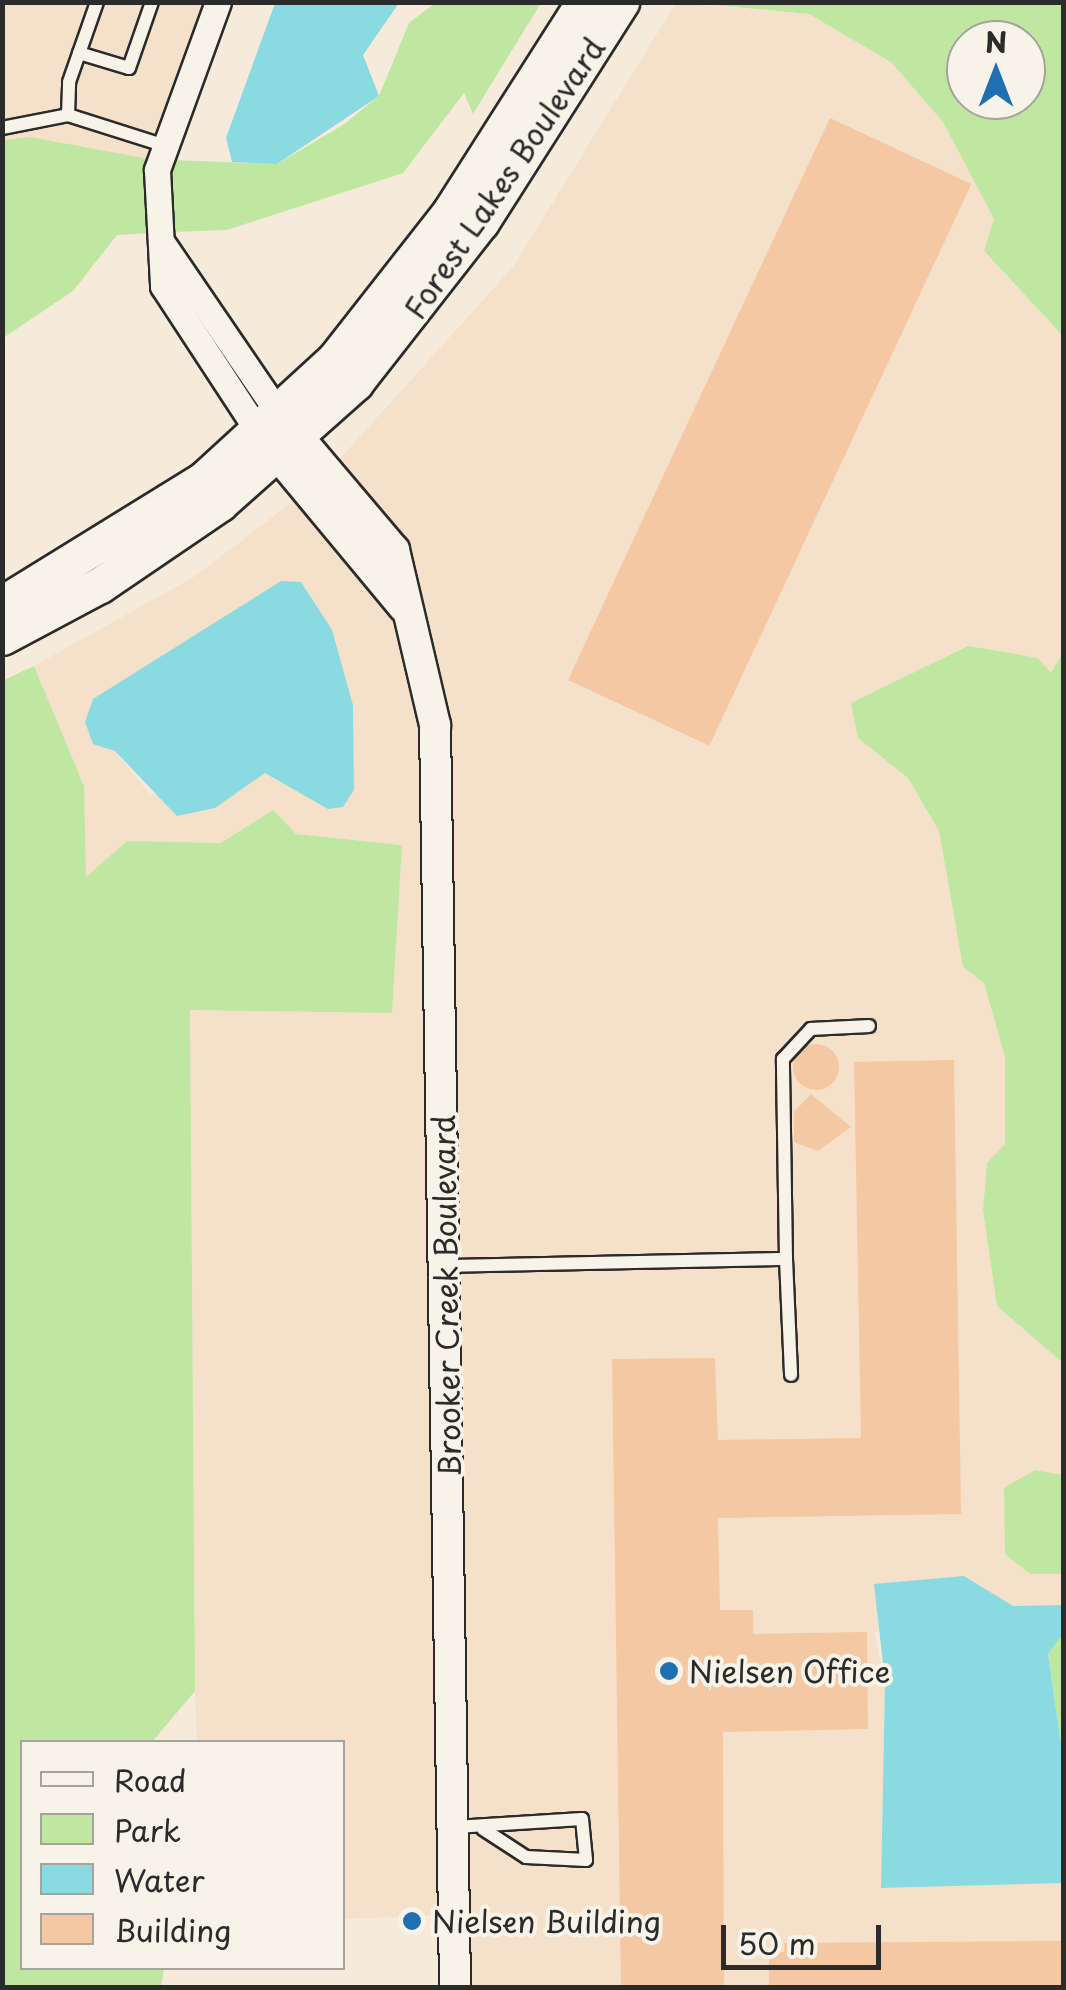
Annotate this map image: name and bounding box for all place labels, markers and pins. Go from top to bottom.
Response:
place label: Nielsen Office [689,1653,891,1689]
marker: Nielsen Office [658,1660,680,1682]
place label: Nielsen Building [432,1903,663,1939]
marker: Nielsen Building [401,1910,423,1932]

